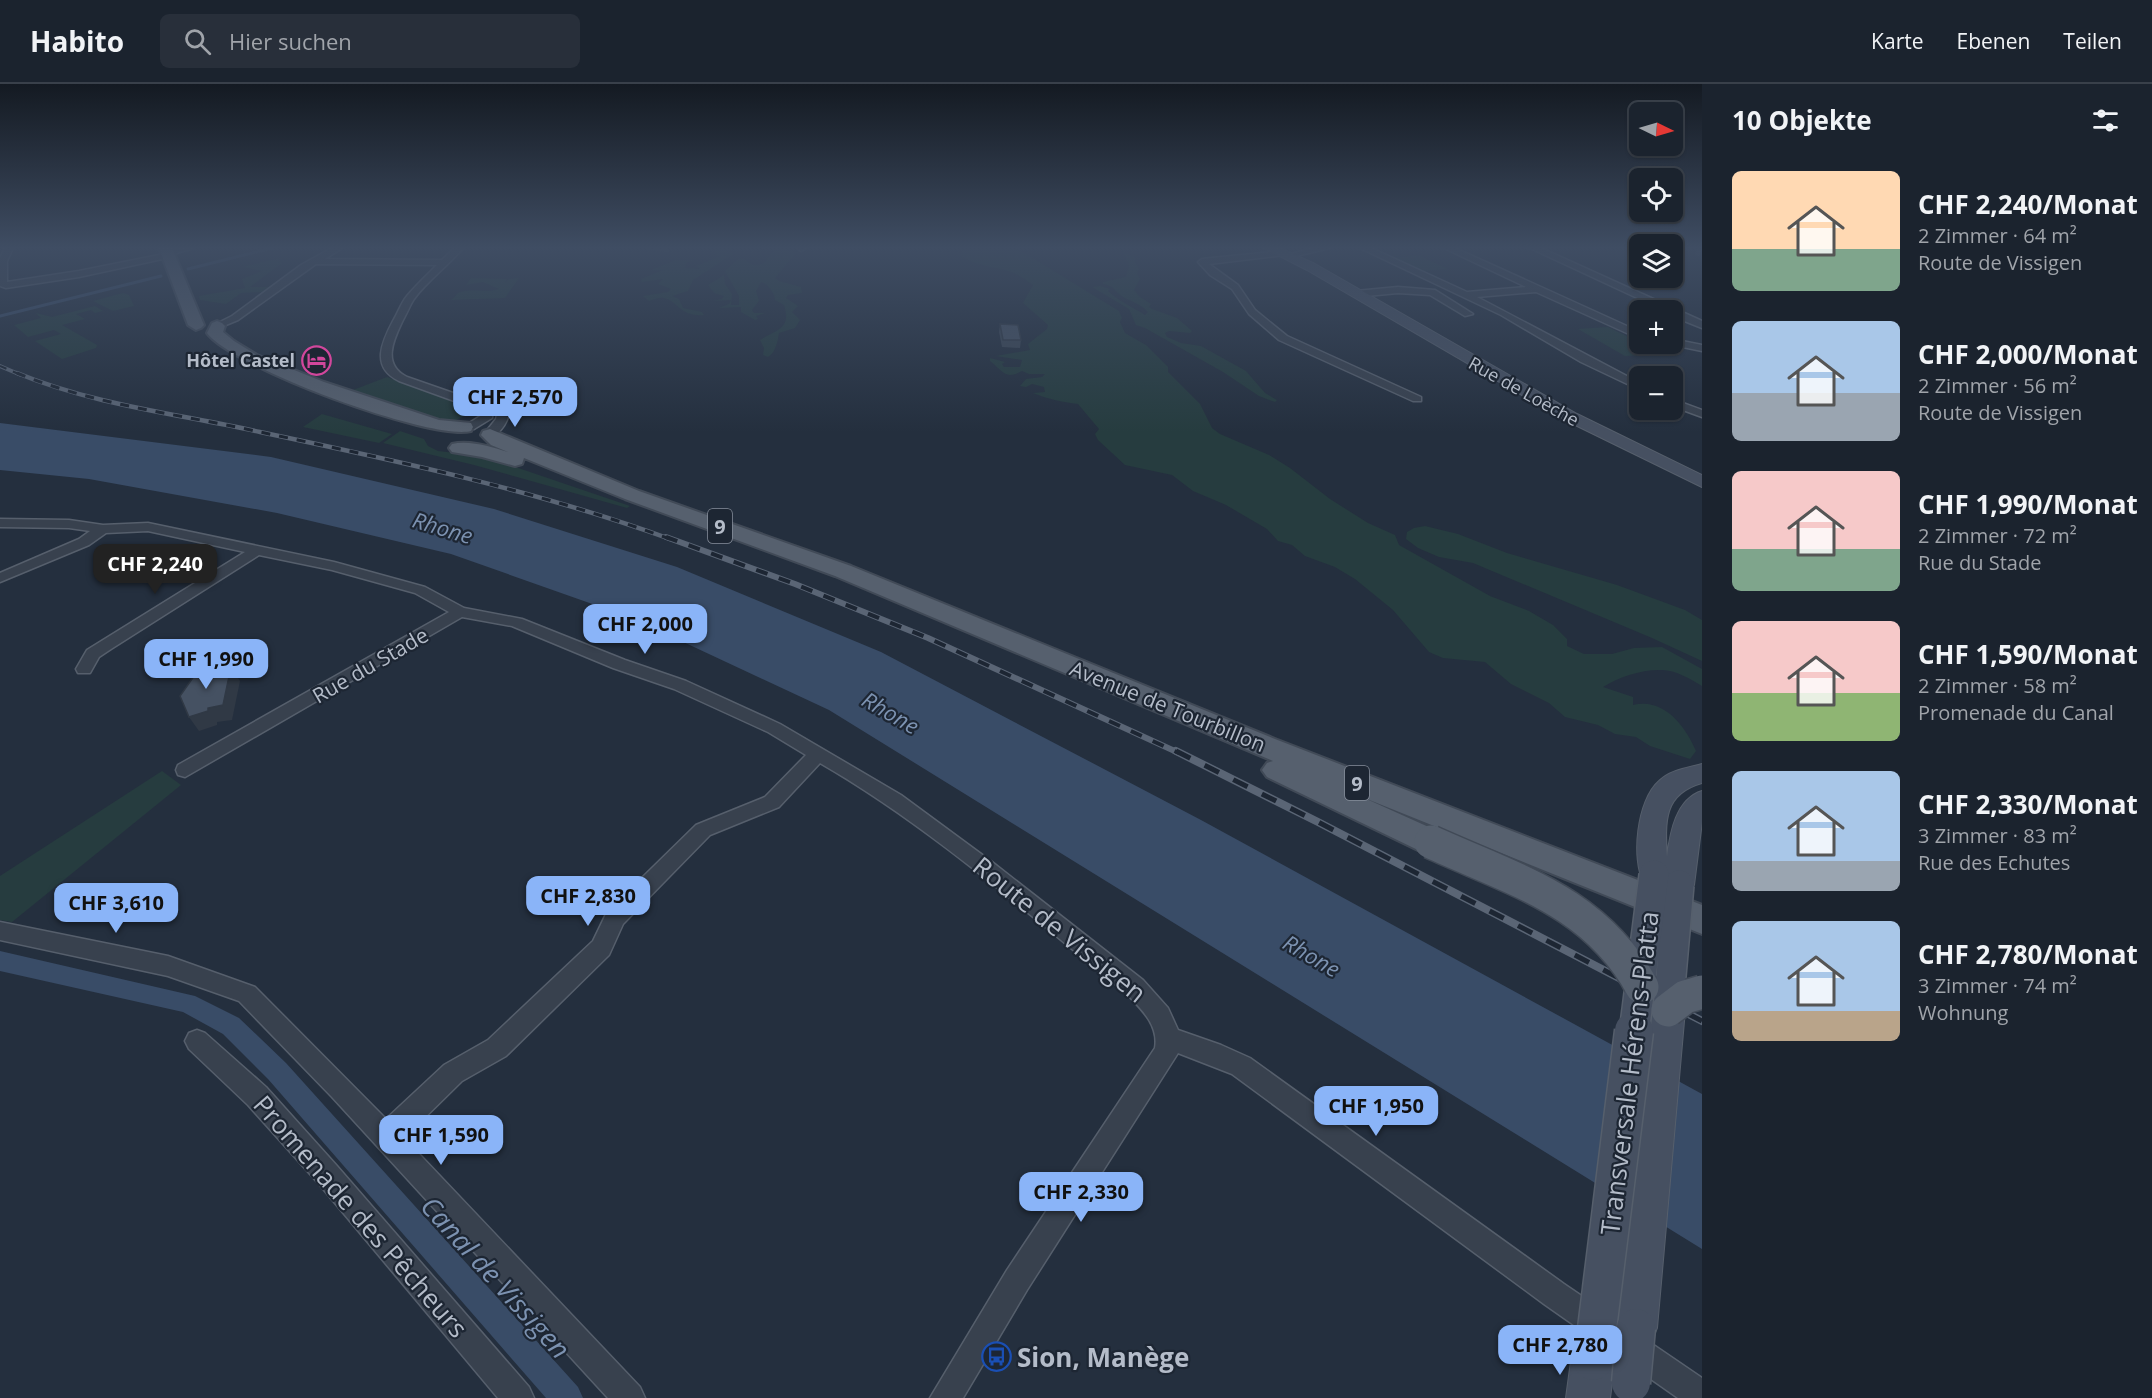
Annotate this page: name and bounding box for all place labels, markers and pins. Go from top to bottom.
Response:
hotel icon: Hôtel Castel [300,344,332,376]
place label: Hôtel Castel [186,348,295,372]
pin: CHF 2,570 [446,377,584,428]
pin: CHF 2,240 [86,544,224,595]
pin: CHF 2,000 [576,604,714,655]
pin: CHF 1,990 [137,639,275,690]
pin: CHF 2,830 [519,876,657,927]
pin: CHF 3,610 [47,883,185,934]
pin: CHF 1,950 [1307,1086,1445,1137]
pin: CHF 1,590 [372,1115,510,1166]
pin: CHF 2,330 [1012,1172,1150,1223]
pin: CHF 2,780 [1491,1325,1629,1376]
place label: Sion, Manège [1017,1339,1189,1375]
bus stop icon: Sion, Manège [980,1341,1012,1373]

